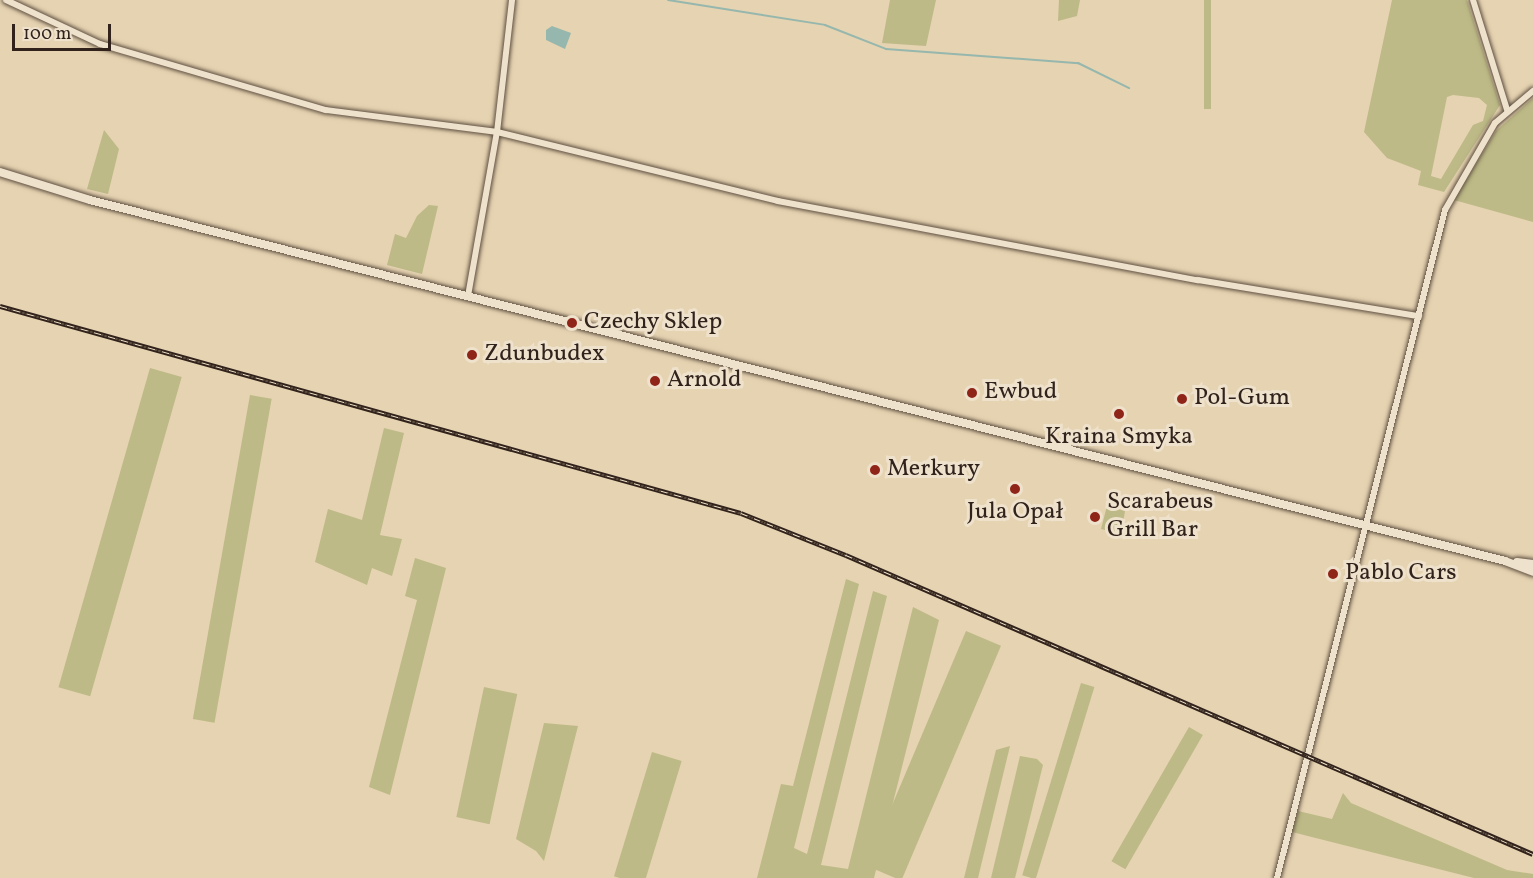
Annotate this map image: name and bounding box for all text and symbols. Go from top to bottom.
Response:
scale bar [15,12,114,50]
text: 100 m [23,22,72,47]
place label: Czechy Sklep [584,309,723,337]
marker: Czechy Sklep [565,316,579,330]
place label: Zdunbudex [484,341,605,369]
marker: Zdunbudex [465,348,479,362]
place label: Arnold [667,367,742,395]
marker: Arnold [648,374,662,388]
place label: Ewbud [984,379,1057,407]
place label: Pol-Gum [1194,385,1290,413]
marker: Ewbud [965,386,979,400]
marker: Pol-Gum [1175,392,1189,406]
marker: Kraina Smyka [1112,407,1126,421]
place label: Kraina Smyka [1045,424,1193,452]
place label: Merkury [887,456,980,484]
marker: Merkury [868,463,882,477]
marker: Jula Opał [1008,482,1022,496]
place label: Scarabeus Grill Bar [1107,489,1213,545]
place label: Jula Opał [967,499,1063,527]
marker: Scarabeus Grill Bar [1088,510,1102,524]
place label: Pablo Cars [1345,560,1456,588]
marker: Pablo Cars [1326,567,1340,581]

